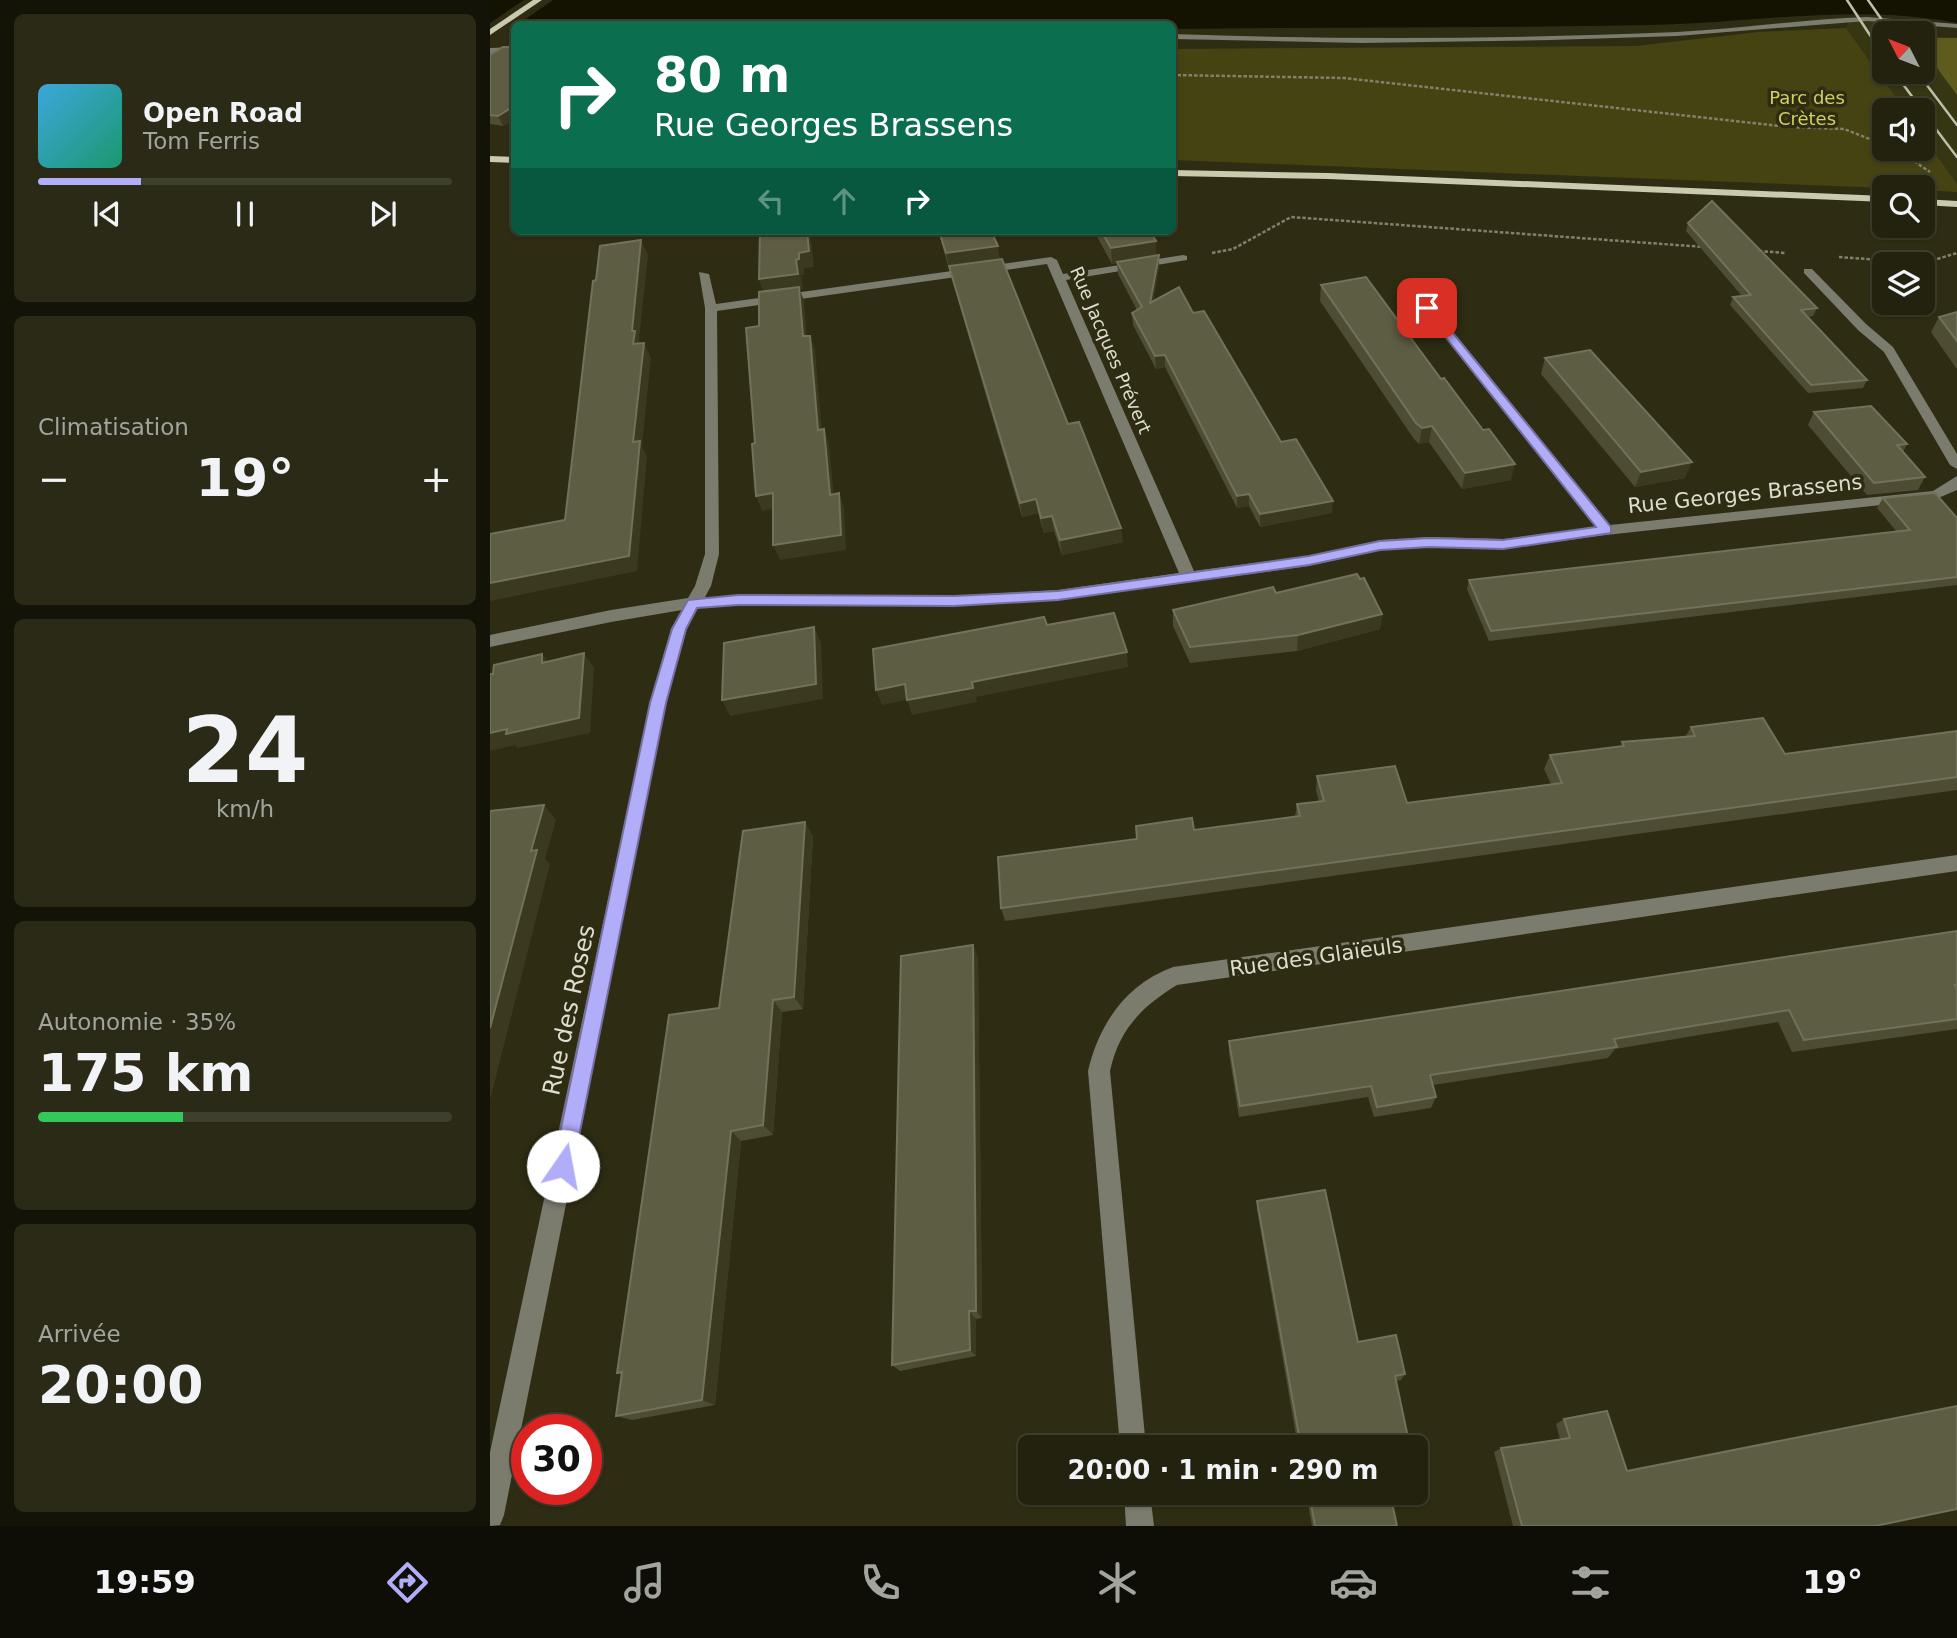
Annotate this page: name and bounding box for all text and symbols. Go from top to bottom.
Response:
north arrow [1872,21,1936,84]
map controls [1872,21,1935,315]
text: 80 m [654,47,790,104]
icon: right [539,49,630,140]
park label: Parc des Crètes [1769,87,1845,129]
text: Open Road [143,98,303,128]
button: sound [1872,98,1935,161]
text: Rue Georges Brassens [654,106,1013,144]
text: Tom Ferris [143,128,260,154]
button: search [1872,175,1935,238]
icon: left [752,182,790,220]
icon: ahead [825,182,863,220]
icon: right [898,182,936,220]
icon: previous [88,195,126,233]
icon: pause [226,195,264,233]
icon: next [364,195,402,233]
button: layers [1872,252,1935,315]
street label: Rue Jacques Prévert [1066,263,1156,437]
pin [1397,278,1457,338]
icon: arrive [1408,289,1446,327]
text: Climatisation [38,414,189,440]
text: 19° [196,448,294,508]
text: − [38,457,70,501]
text: + [420,457,452,501]
street label: Rue Georges Brassens [1627,470,1863,518]
text: 24 [182,698,308,803]
text: km/h [216,796,274,822]
street label: Rue des Roses [537,922,601,1098]
street label: Rue des Glaïeuls [1228,933,1404,981]
text: Autonomie · 35% [38,1009,236,1035]
text: 175 km [38,1043,253,1103]
position arrow [526,1129,600,1203]
text: Arrivée [38,1321,121,1347]
text: 20:00 [38,1355,204,1415]
speed limit sign: 30 [511,1414,602,1505]
text: 20:00 · 1 min · 290 m [1068,1455,1378,1485]
icon: directions [383,1558,432,1607]
icon: music [620,1558,669,1607]
icon: phone [856,1558,905,1607]
icon: climate [1093,1558,1142,1607]
icon: car [1329,1558,1378,1607]
icon: filters [1566,1558,1615,1607]
text: 19:59 [94,1563,196,1601]
text: 19° [1803,1563,1863,1601]

